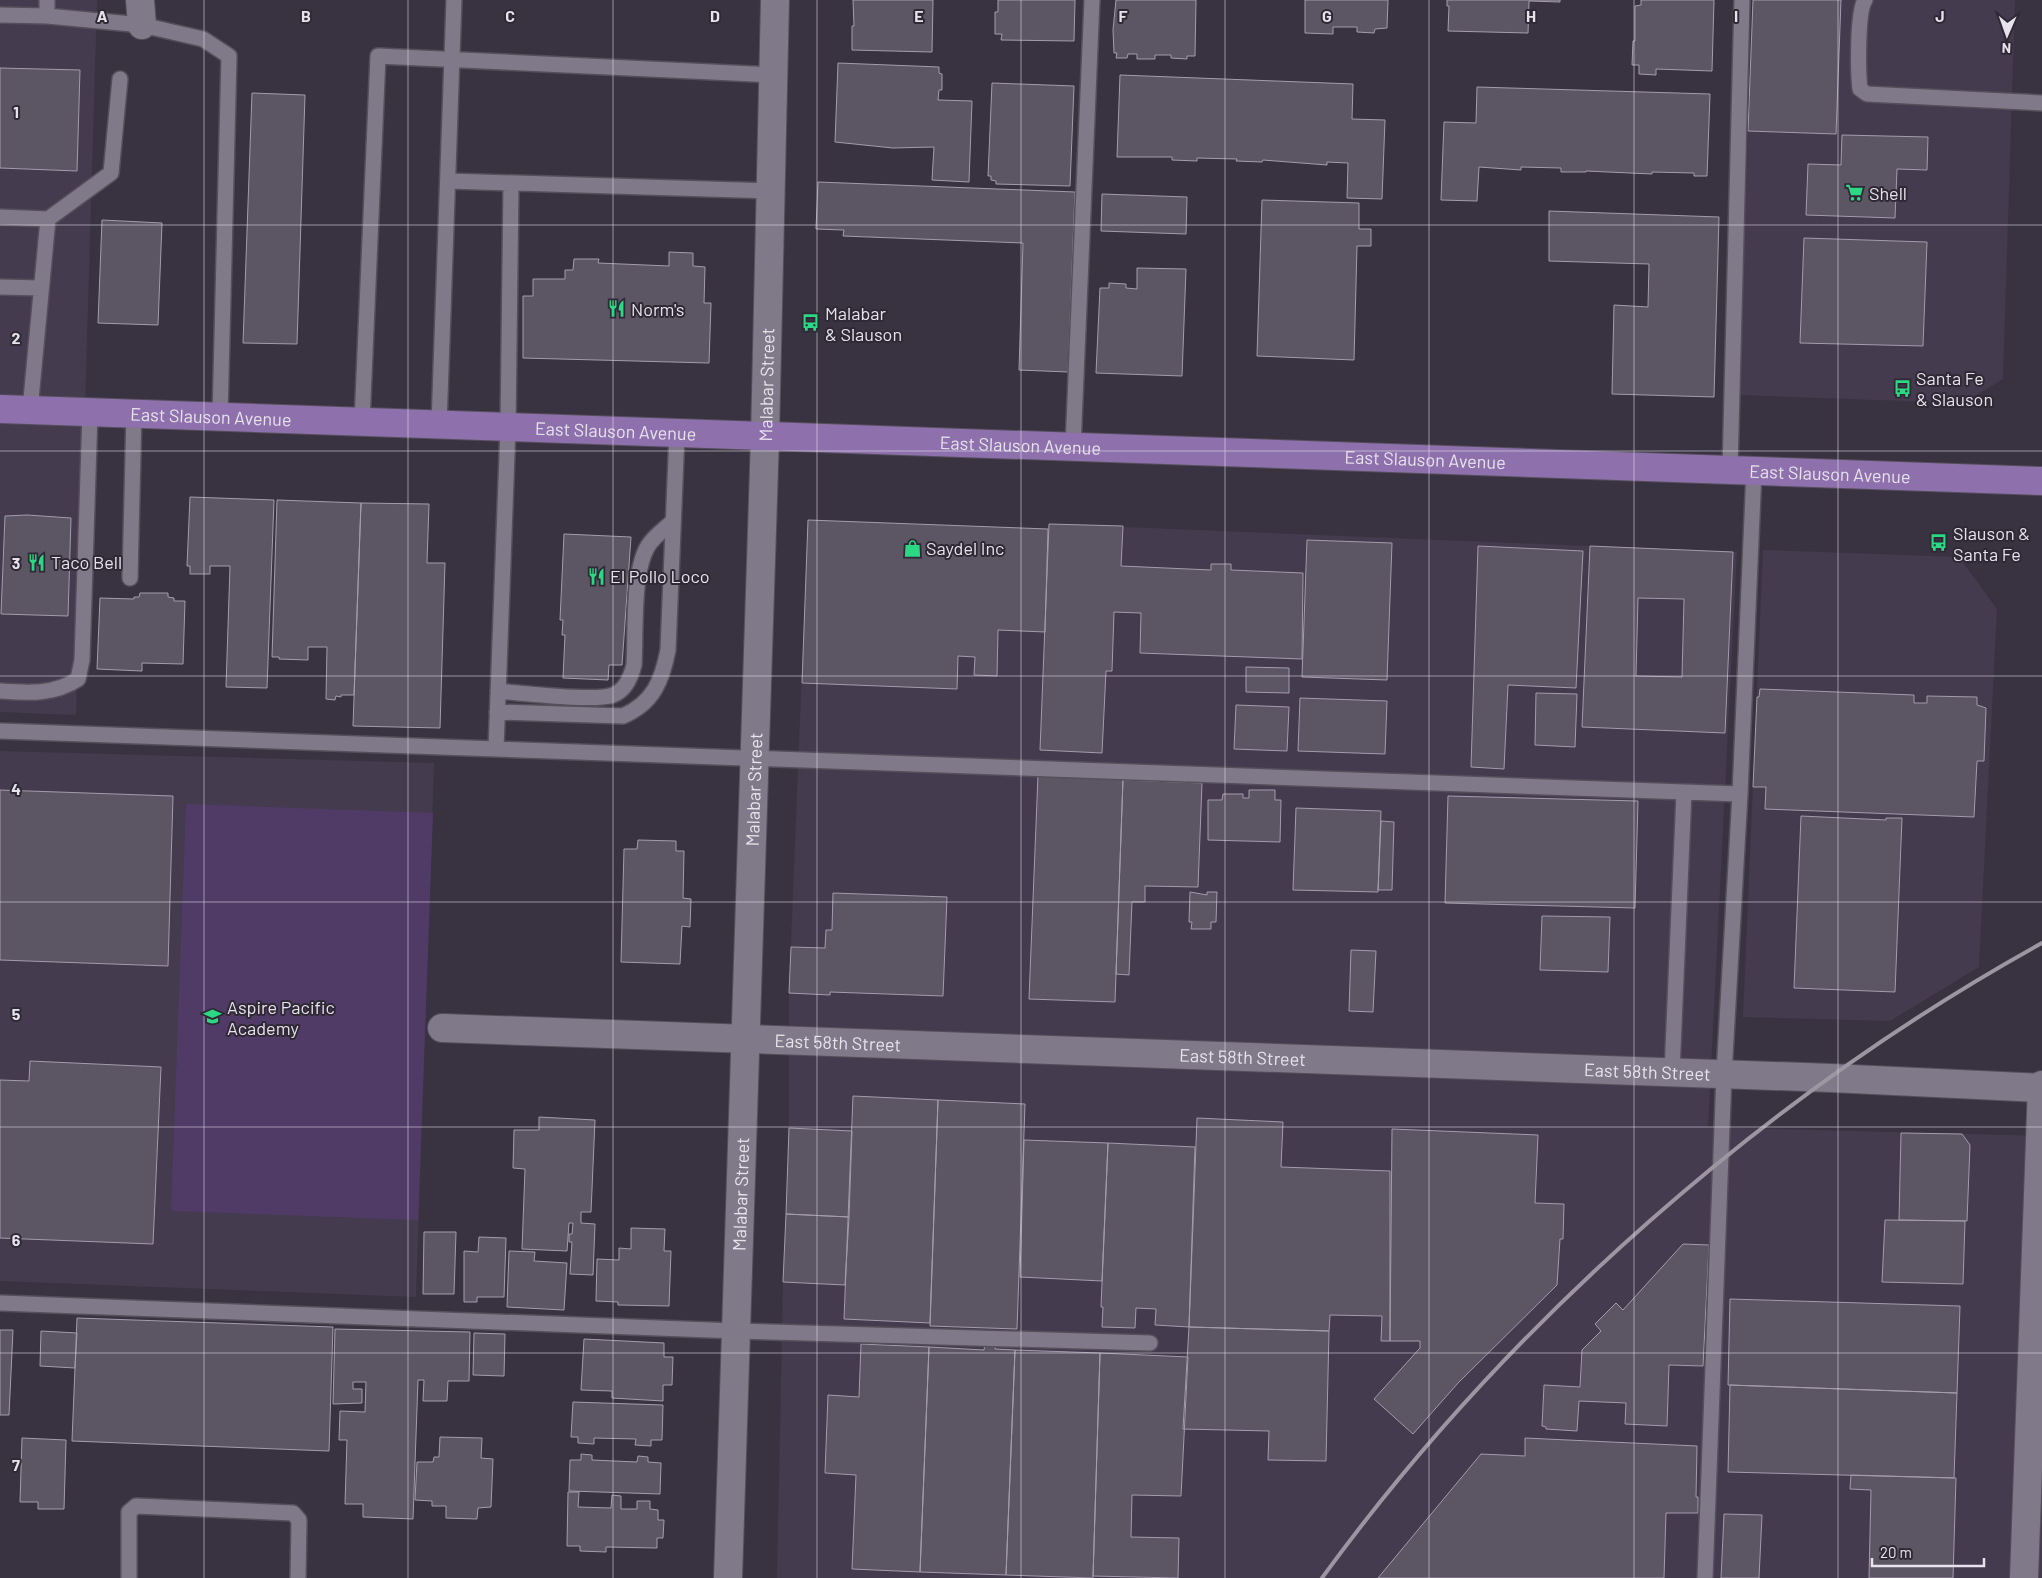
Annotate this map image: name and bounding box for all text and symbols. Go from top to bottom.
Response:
text: A [97,6,108,25]
text: B [301,6,311,25]
text: C [505,6,515,25]
text: D [710,6,720,25]
text: E [914,6,924,25]
text: F [1119,6,1128,25]
text: G [1322,6,1332,25]
text: H [1526,6,1536,25]
text: I [1734,6,1738,25]
text: J [1935,6,1945,25]
north arrow [1982,10,2032,60]
text: N [2002,40,2011,57]
text: 1 [13,102,19,121]
place label: Shell [1869,182,1907,204]
supermarket icon: Shell [1845,183,1865,203]
place label: Norm's [631,298,684,320]
restaurant icon: Norm's [607,299,627,319]
place label: Malabar & Slauson [825,302,902,345]
bus stop icon: Malabar & Slauson [801,313,821,333]
street label: Malabar Street [754,327,778,442]
text: 2 [12,328,21,347]
place label: Santa Fe & Slauson [1916,367,1993,410]
bus stop icon: Santa Fe & Slauson [1892,378,1912,398]
street label: East Slauson Avenue [130,403,292,430]
street label: East Slauson Avenue [535,417,697,445]
street label: East Slauson Avenue [939,431,1101,459]
street label: East Slauson Avenue [1344,445,1506,473]
street label: East Slauson Avenue [1749,460,1911,487]
place label: Slauson & Santa Fe [1953,522,2030,565]
bus stop icon: Slauson & Santa Fe [1929,533,1949,553]
place label: Saydel Inc [926,537,1004,559]
shop icon: Saydel Inc [902,538,922,558]
place label: Taco Bell [51,551,122,573]
restaurant icon: Taco Bell [27,552,47,572]
text: 3 [12,553,20,572]
place label: El Pollo Loco [610,565,710,587]
restaurant icon: El Pollo Loco [586,566,606,586]
street label: Malabar Street [741,732,766,847]
text: 4 [11,779,21,798]
place label: Aspire Pacific Academy [227,996,335,1039]
text: 5 [12,1004,21,1023]
school or university icon: Aspire Pacific Academy [203,1007,223,1027]
street label: East 58th Street [774,1029,901,1056]
street label: East 58th Street [1179,1044,1306,1070]
street label: East 58th Street [1584,1058,1711,1085]
street label: Malabar Street [728,1137,753,1251]
text: 6 [12,1230,21,1249]
text: 7 [12,1455,20,1474]
scale bar [1872,1536,1984,1568]
text: 20 m [1880,1543,1912,1561]

